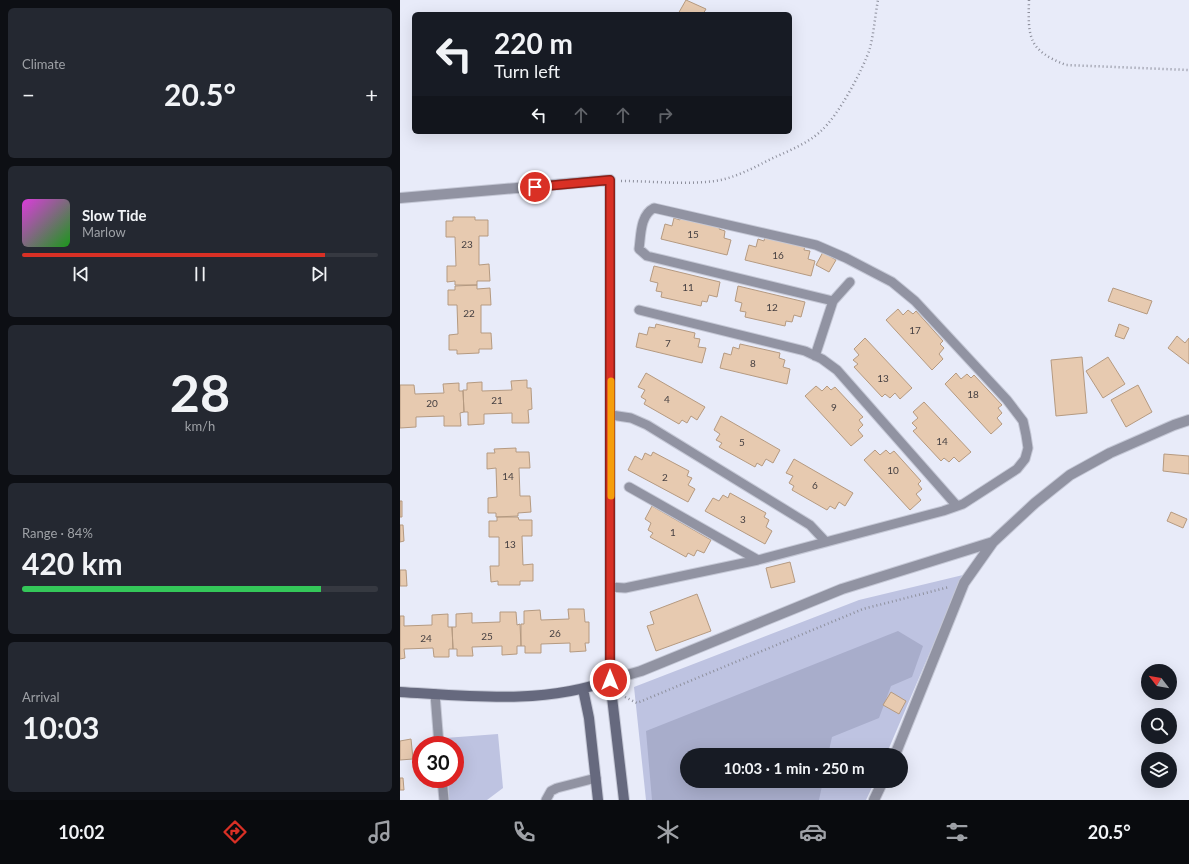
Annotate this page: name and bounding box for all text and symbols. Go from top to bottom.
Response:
text: 220 m [494,26,573,60]
icon: left [428,28,480,80]
text: Climate [22,56,65,72]
text: Turn left [494,60,560,82]
text: 20.5° [164,76,236,112]
text: − [22,81,35,108]
text: + [365,81,378,108]
icon: left [528,104,550,126]
icon: ahead [570,104,592,126]
icon: ahead [612,104,634,126]
icon: right [654,104,676,126]
pin [518,170,552,204]
icon: arrive [524,176,546,198]
text: Slow Tide [82,206,147,224]
text: Marlow [82,224,126,240]
house number: 15 [687,228,699,240]
house number: 23 [461,238,473,250]
house number: 16 [772,249,784,261]
icon: previous [70,263,92,285]
icon: pause [189,263,211,285]
icon: next [308,263,330,285]
house number: 11 [682,281,694,293]
house number: 12 [766,301,778,313]
house number: 22 [463,307,475,319]
house number: 17 [909,324,921,336]
house number: 7 [665,337,671,349]
house number: 8 [750,357,756,369]
text: 28 [170,361,230,423]
house number: 13 [877,372,889,384]
house number: 18 [967,388,979,400]
house number: 4 [664,393,670,405]
house number: 21 [491,394,503,406]
house number: 20 [426,397,438,409]
house number: 9 [831,401,837,413]
text: km/h [185,418,215,434]
house number: 14 [936,435,948,447]
house number: 5 [739,436,745,448]
house number: 10 [887,464,899,476]
house number: 14 [502,470,514,482]
house number: 2 [662,471,668,483]
house number: 6 [812,479,818,491]
house number: 3 [740,513,746,525]
text: Range · 84% [22,525,93,541]
house number: 1 [670,526,676,538]
house number: 13 [504,538,516,550]
text: 420 km [22,545,123,581]
house number: 26 [549,627,561,639]
house number: 25 [481,630,493,642]
house number: 24 [420,632,432,644]
position arrow [589,659,631,701]
north arrow [1141,664,1177,700]
map controls [1141,664,1177,788]
text: Arrival [22,689,59,705]
button: search [1141,708,1177,744]
text: 10:03 [22,709,99,745]
speed limit sign: 30 [412,736,464,788]
button: layers [1141,752,1177,788]
text: 10:03 · 1 min · 250 m [724,759,864,777]
icon: directions [221,818,249,846]
icon: music [366,818,394,846]
icon: phone [510,818,538,846]
icon: climate [654,818,682,846]
icon: car [799,818,827,846]
icon: filters [943,818,971,846]
text: 10:02 [58,821,105,843]
text: 20.5° [1088,821,1131,843]

